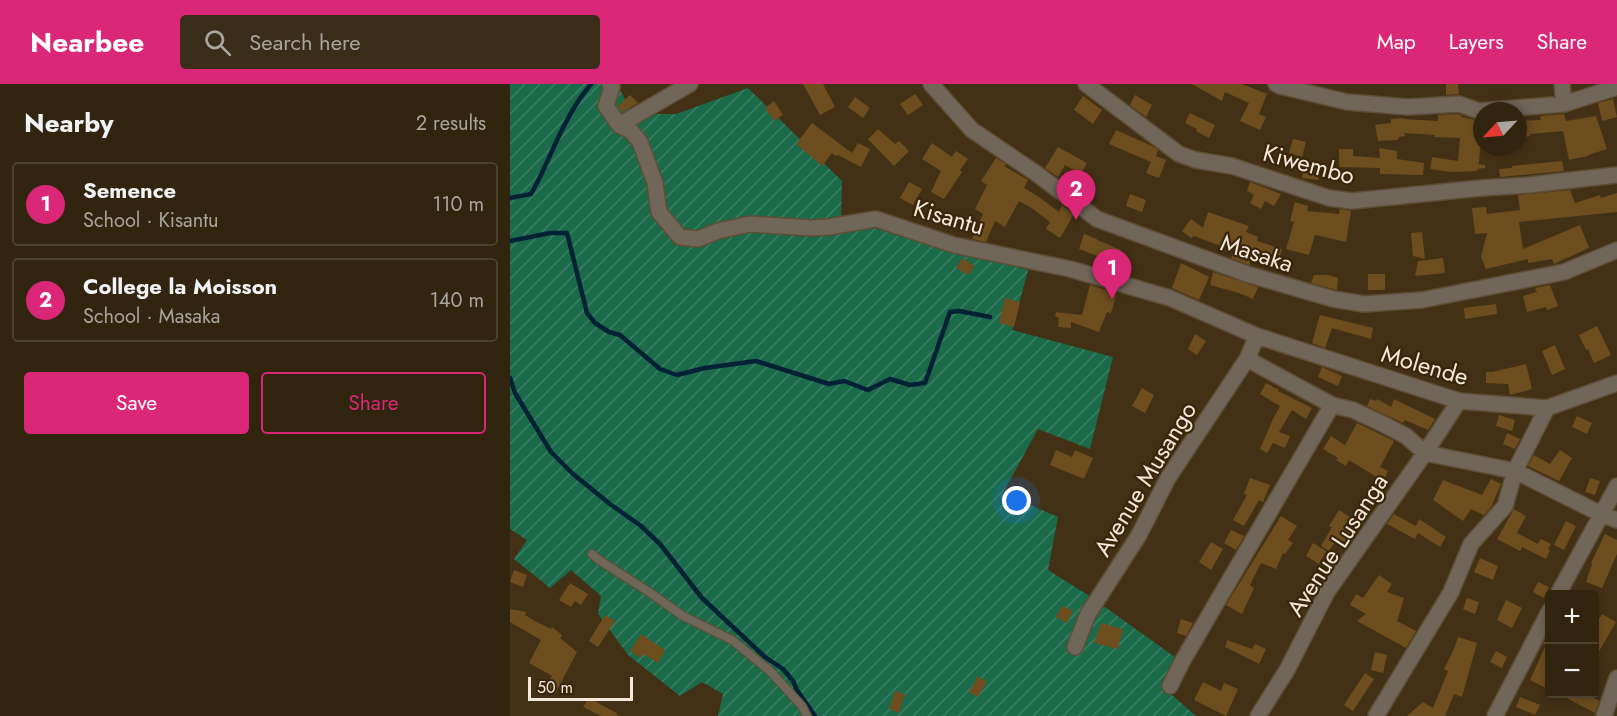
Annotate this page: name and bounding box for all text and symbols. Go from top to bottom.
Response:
search box [180,15,600,69]
text: Nearbee [30,22,144,63]
icon: search [201,26,234,59]
text: Search here [249,26,361,58]
text: Map [1377,27,1416,57]
text: Layers [1449,27,1504,57]
text: Share [1537,27,1587,57]
north arrow [1473,102,1527,156]
text: Nearby [24,104,113,142]
text: 2 results [416,109,486,138]
street label: Kiwembo [1259,135,1359,193]
pin: 2 [1056,170,1096,220]
text: Semence [83,174,176,206]
text: 1 [40,190,51,219]
text: 110 m [432,190,484,219]
street label: Kisantu [910,190,988,244]
text: School · Kisantu [83,206,218,235]
street label: Masaka [1216,225,1298,281]
pin: 1 [1092,250,1132,299]
text: College la Moisson [83,270,277,302]
text: 2 [39,286,52,315]
text: 140 m [430,286,484,315]
text: School · Masaka [83,302,220,331]
street label: Molende [1377,336,1473,394]
button: Save [24,372,249,434]
button: Share [261,372,486,434]
street label: Avenue Musango [1085,395,1205,563]
street label: Avenue Lusanga [1278,467,1396,623]
your location [1002,486,1031,515]
map controls [1545,590,1599,698]
button: + [1545,590,1599,644]
button: − [1545,644,1599,698]
scale bar [528,674,633,702]
text: 50 m [537,676,573,699]

